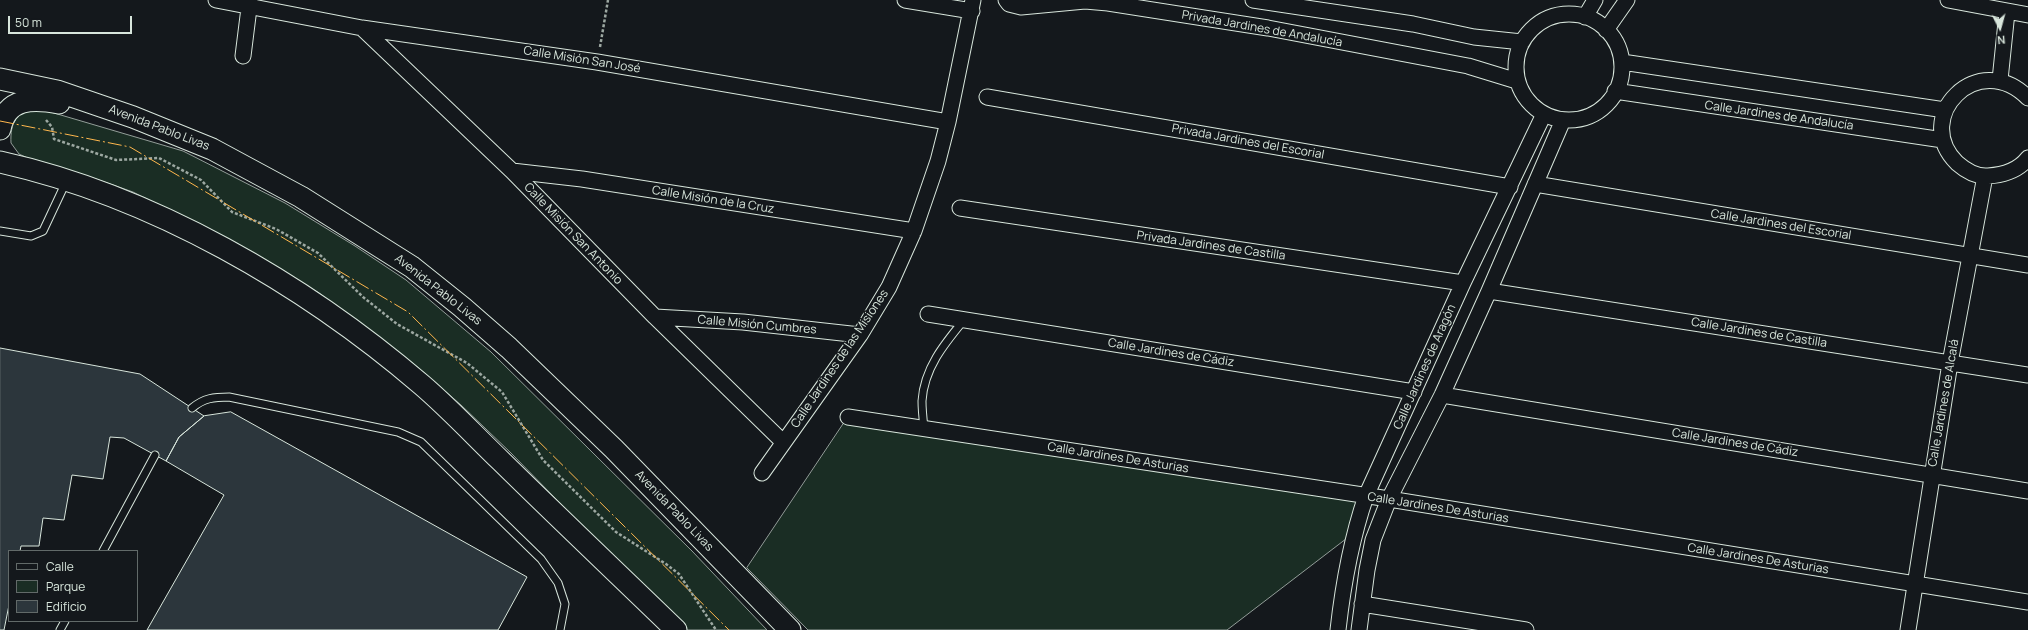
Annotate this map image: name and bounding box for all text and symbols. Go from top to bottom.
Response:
scale bar [10,8,134,34]
street label: Privada Jardines de Andalucía [1181,8,1343,50]
north arrow [1980,8,2020,48]
text: 50 m [15,14,42,31]
text: N [1997,33,2006,48]
street label: Calle Misión San José [522,44,642,76]
street label: Calle Jardines de Andalucía [1704,98,1854,134]
street label: Avenida Pablo Livas [107,102,211,154]
street label: Privada Jardines del Escorial [1171,121,1325,163]
street label: Calle Misión San Antonio [521,180,625,288]
street label: Calle Misión de la Cruz [651,183,775,217]
street label: Calle Jardines del Escorial [1710,207,1852,243]
street label: Privada Jardines de Castilla [1136,228,1286,264]
street label: Avenida Pablo Livas [392,252,484,328]
street label: Calle Jardines de las Misiones [788,287,892,431]
street label: Calle Jardines de Aragón [1391,302,1459,432]
street label: Calle Misión Cumbres [697,313,817,337]
street label: Calle Jardines de Castilla [1690,315,1828,351]
street label: Calle Jardines de Cádiz [1107,336,1235,370]
street label: Calle Jardines de Alcalá [1926,338,1962,468]
street label: Calle Jardines de Cádiz [1671,426,1799,460]
street label: Calle Jardines De Asturias [1046,440,1190,476]
street label: Avenida Pablo Livas [632,468,716,554]
street label: Calle Jardines De Asturias [1366,490,1510,526]
street label: Calle Jardines De Asturias [1686,541,1830,577]
legend [8,550,138,622]
text: Calle [46,558,74,575]
text: Parque [46,578,85,595]
text: Edificio [46,598,86,615]

